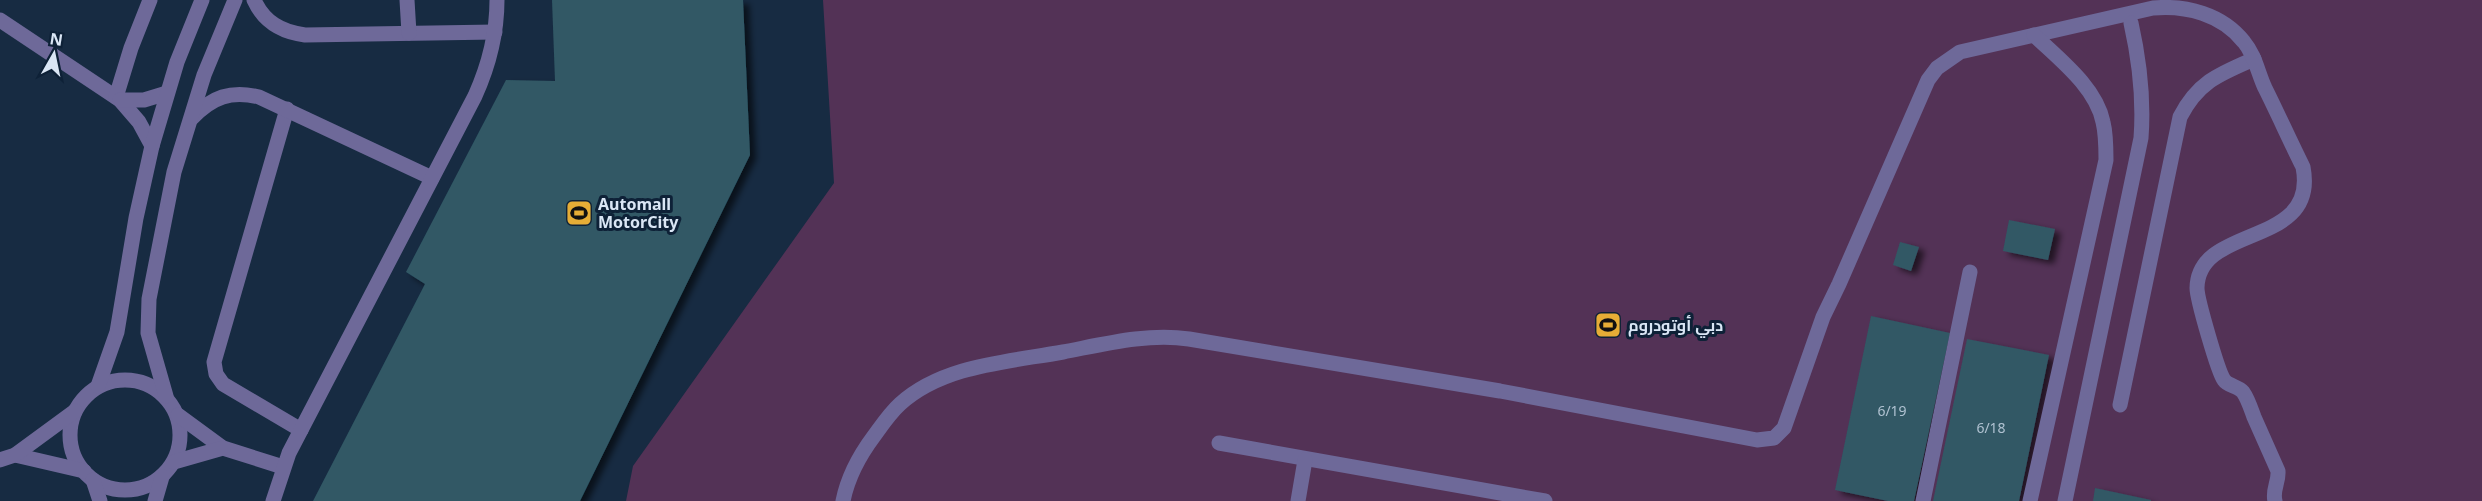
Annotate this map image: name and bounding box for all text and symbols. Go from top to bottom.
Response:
north arrow [24,24,84,84]
text: N [48,27,64,51]
place label: Automall MotorCity [598,193,679,233]
sports icon: Automall MotorCity [564,198,594,228]
sports icon: دبي أوتودروم [1593,310,1623,340]
place label: دبي أوتودروم [1628,314,1723,338]
house number: 6/19 [1877,401,1907,420]
house number: 6/18 [1976,418,2006,437]

